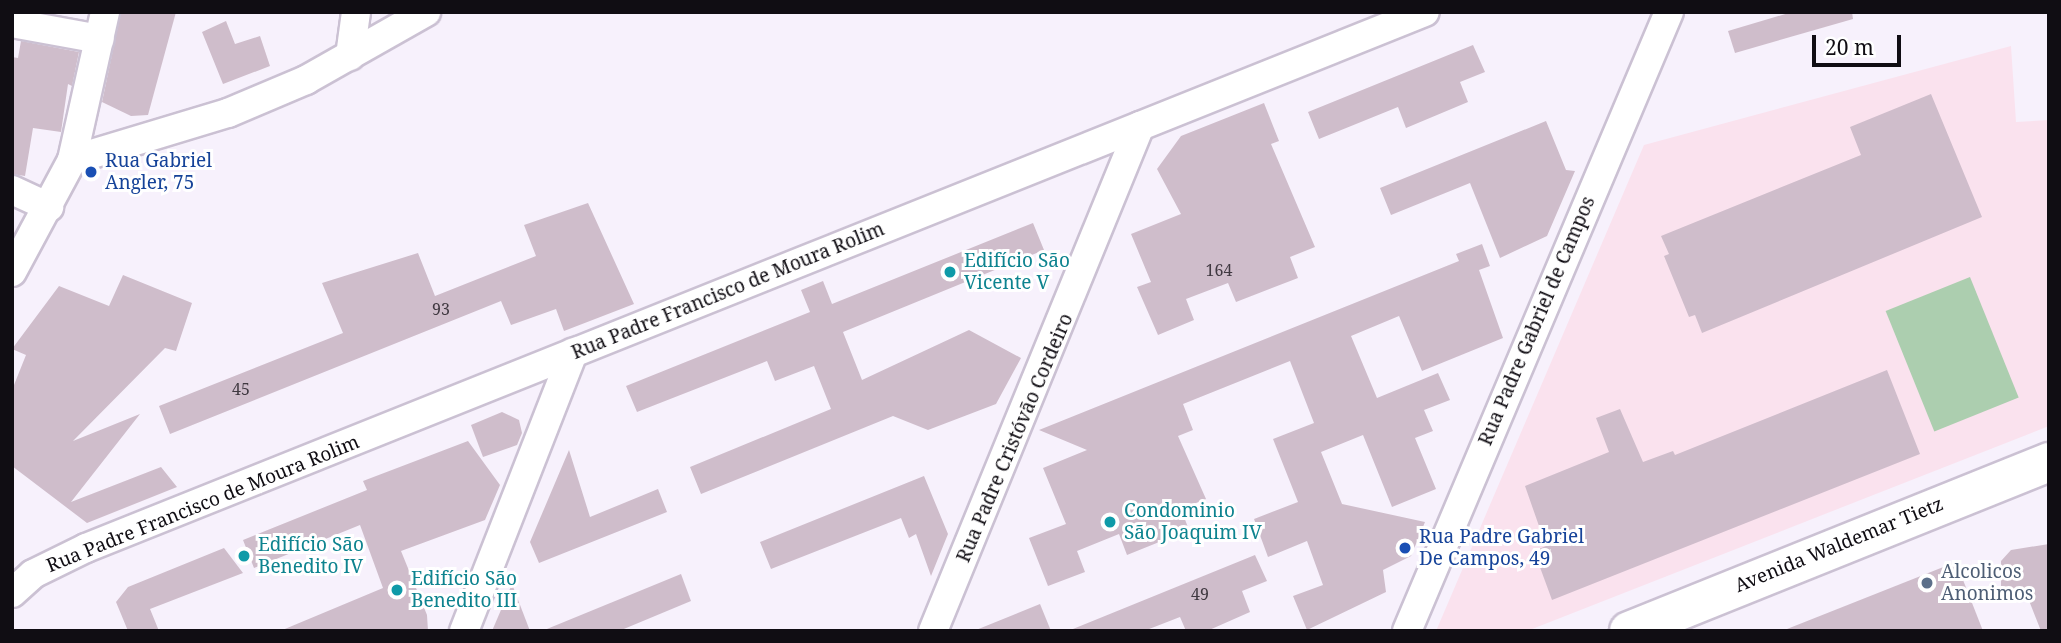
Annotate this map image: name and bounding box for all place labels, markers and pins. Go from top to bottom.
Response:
place label: Rua Gabriel Angler, 75 [105,150,212,194]
marker: Rua Gabriel Angler, 75 [83,164,99,180]
place label: Edifício São Vicente V [964,250,1070,294]
marker: Edifício São Vicente V [942,264,958,280]
place label: Condominio São Joaquim IV [1124,500,1262,544]
marker: Condominio São Joaquim IV [1102,514,1118,530]
place label: Rua Padre Gabriel De Campos, 49 [1419,526,1584,570]
place label: Edifício São Benedito IV [258,534,364,578]
marker: Rua Padre Gabriel De Campos, 49 [1397,540,1413,556]
marker: Edifício São Benedito IV [236,548,252,564]
place label: Alcolicos Anonimos [1941,561,2033,605]
place label: Edifício São Benedito III [411,568,517,612]
marker: Alcolicos Anonimos [1919,575,1935,591]
marker: Edifício São Benedito III [389,582,405,598]

